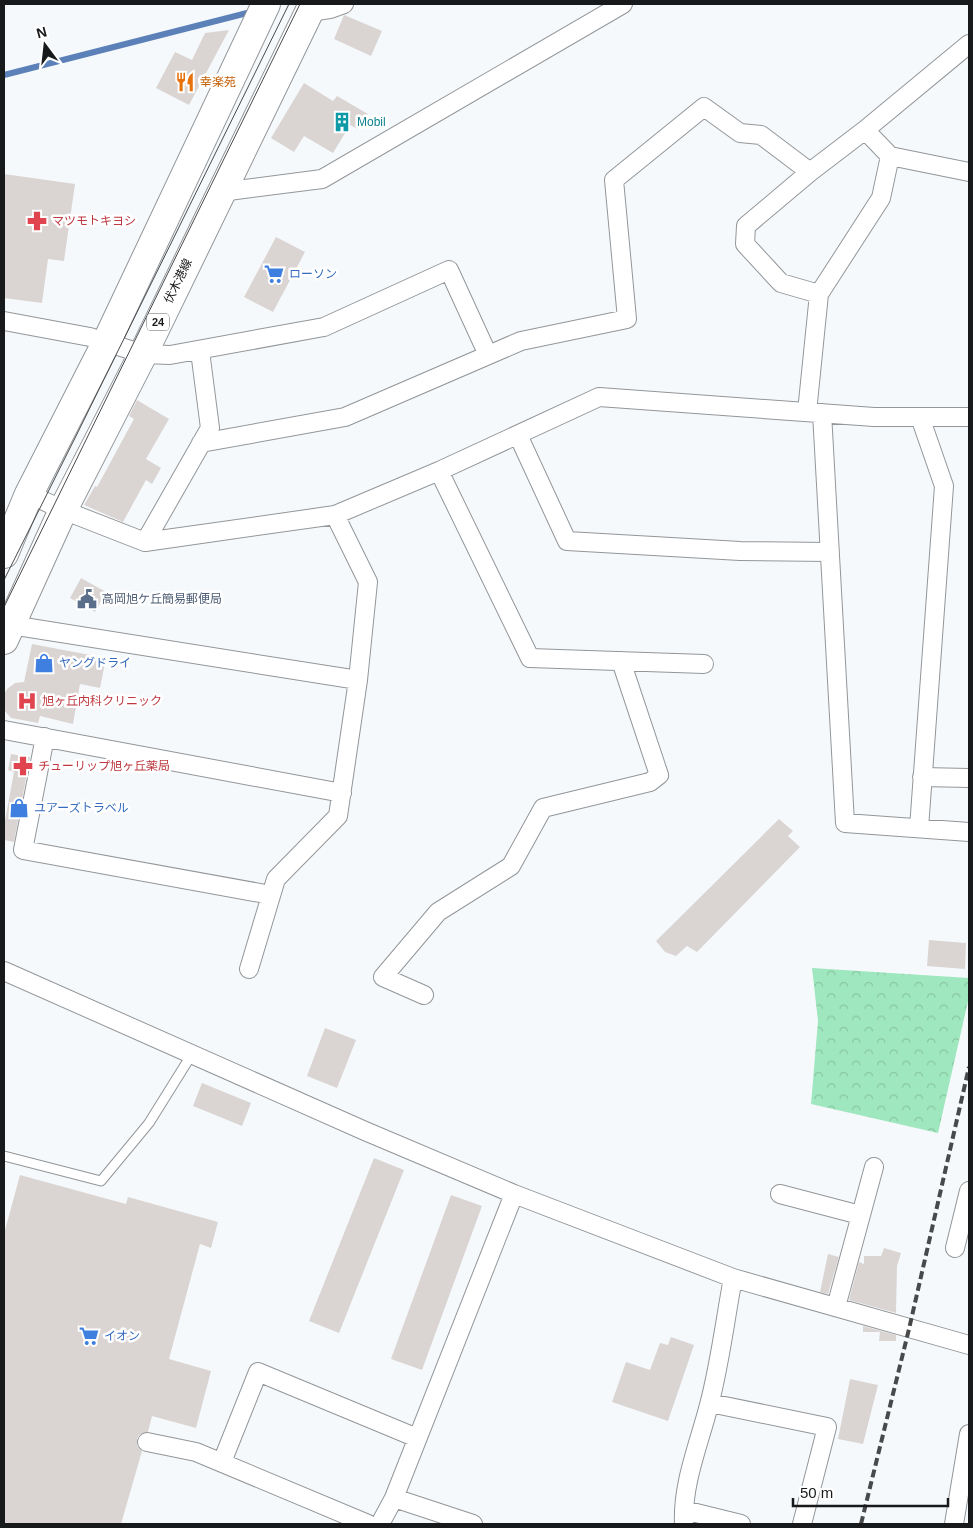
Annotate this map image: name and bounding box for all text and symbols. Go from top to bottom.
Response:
north arrow [20,20,70,70]
text: N [35,23,49,41]
restaurant icon: 幸楽苑 [174,71,196,93]
place label: 幸楽苑 [200,75,236,89]
building icon: Mobil [331,111,353,133]
place label: Mobil [357,115,386,129]
pharmacy icon: マツモトキヨシ [26,210,48,232]
place label: マツモトキヨシ [52,214,136,228]
street label: 伏木港線 [161,256,195,306]
supermarket icon: ローソン [263,263,285,285]
place label: ローソン [289,267,337,281]
road number: 24 [147,314,169,331]
public building icon: 高岡旭ケ丘簡易郵便局 [76,588,98,610]
place label: 高岡旭ケ丘簡易郵便局 [102,592,222,606]
shop icon: ヤングドライ [33,652,55,674]
place label: ヤングドライ [59,656,131,670]
hospital icon: 旭ヶ丘内科クリニック [16,690,38,712]
place label: 旭ヶ丘内科クリニック [42,694,162,708]
pharmacy icon: チューリップ旭ヶ丘薬局 [12,755,34,777]
place label: チューリップ旭ヶ丘薬局 [38,759,170,773]
shop icon: ユアーズトラベル [8,797,30,819]
place label: ユアーズトラベル [34,801,129,815]
supermarket icon: イオン [78,1325,100,1347]
place label: イオン [104,1329,140,1343]
scale bar [793,1476,948,1508]
text: 50 m [800,1484,833,1501]

